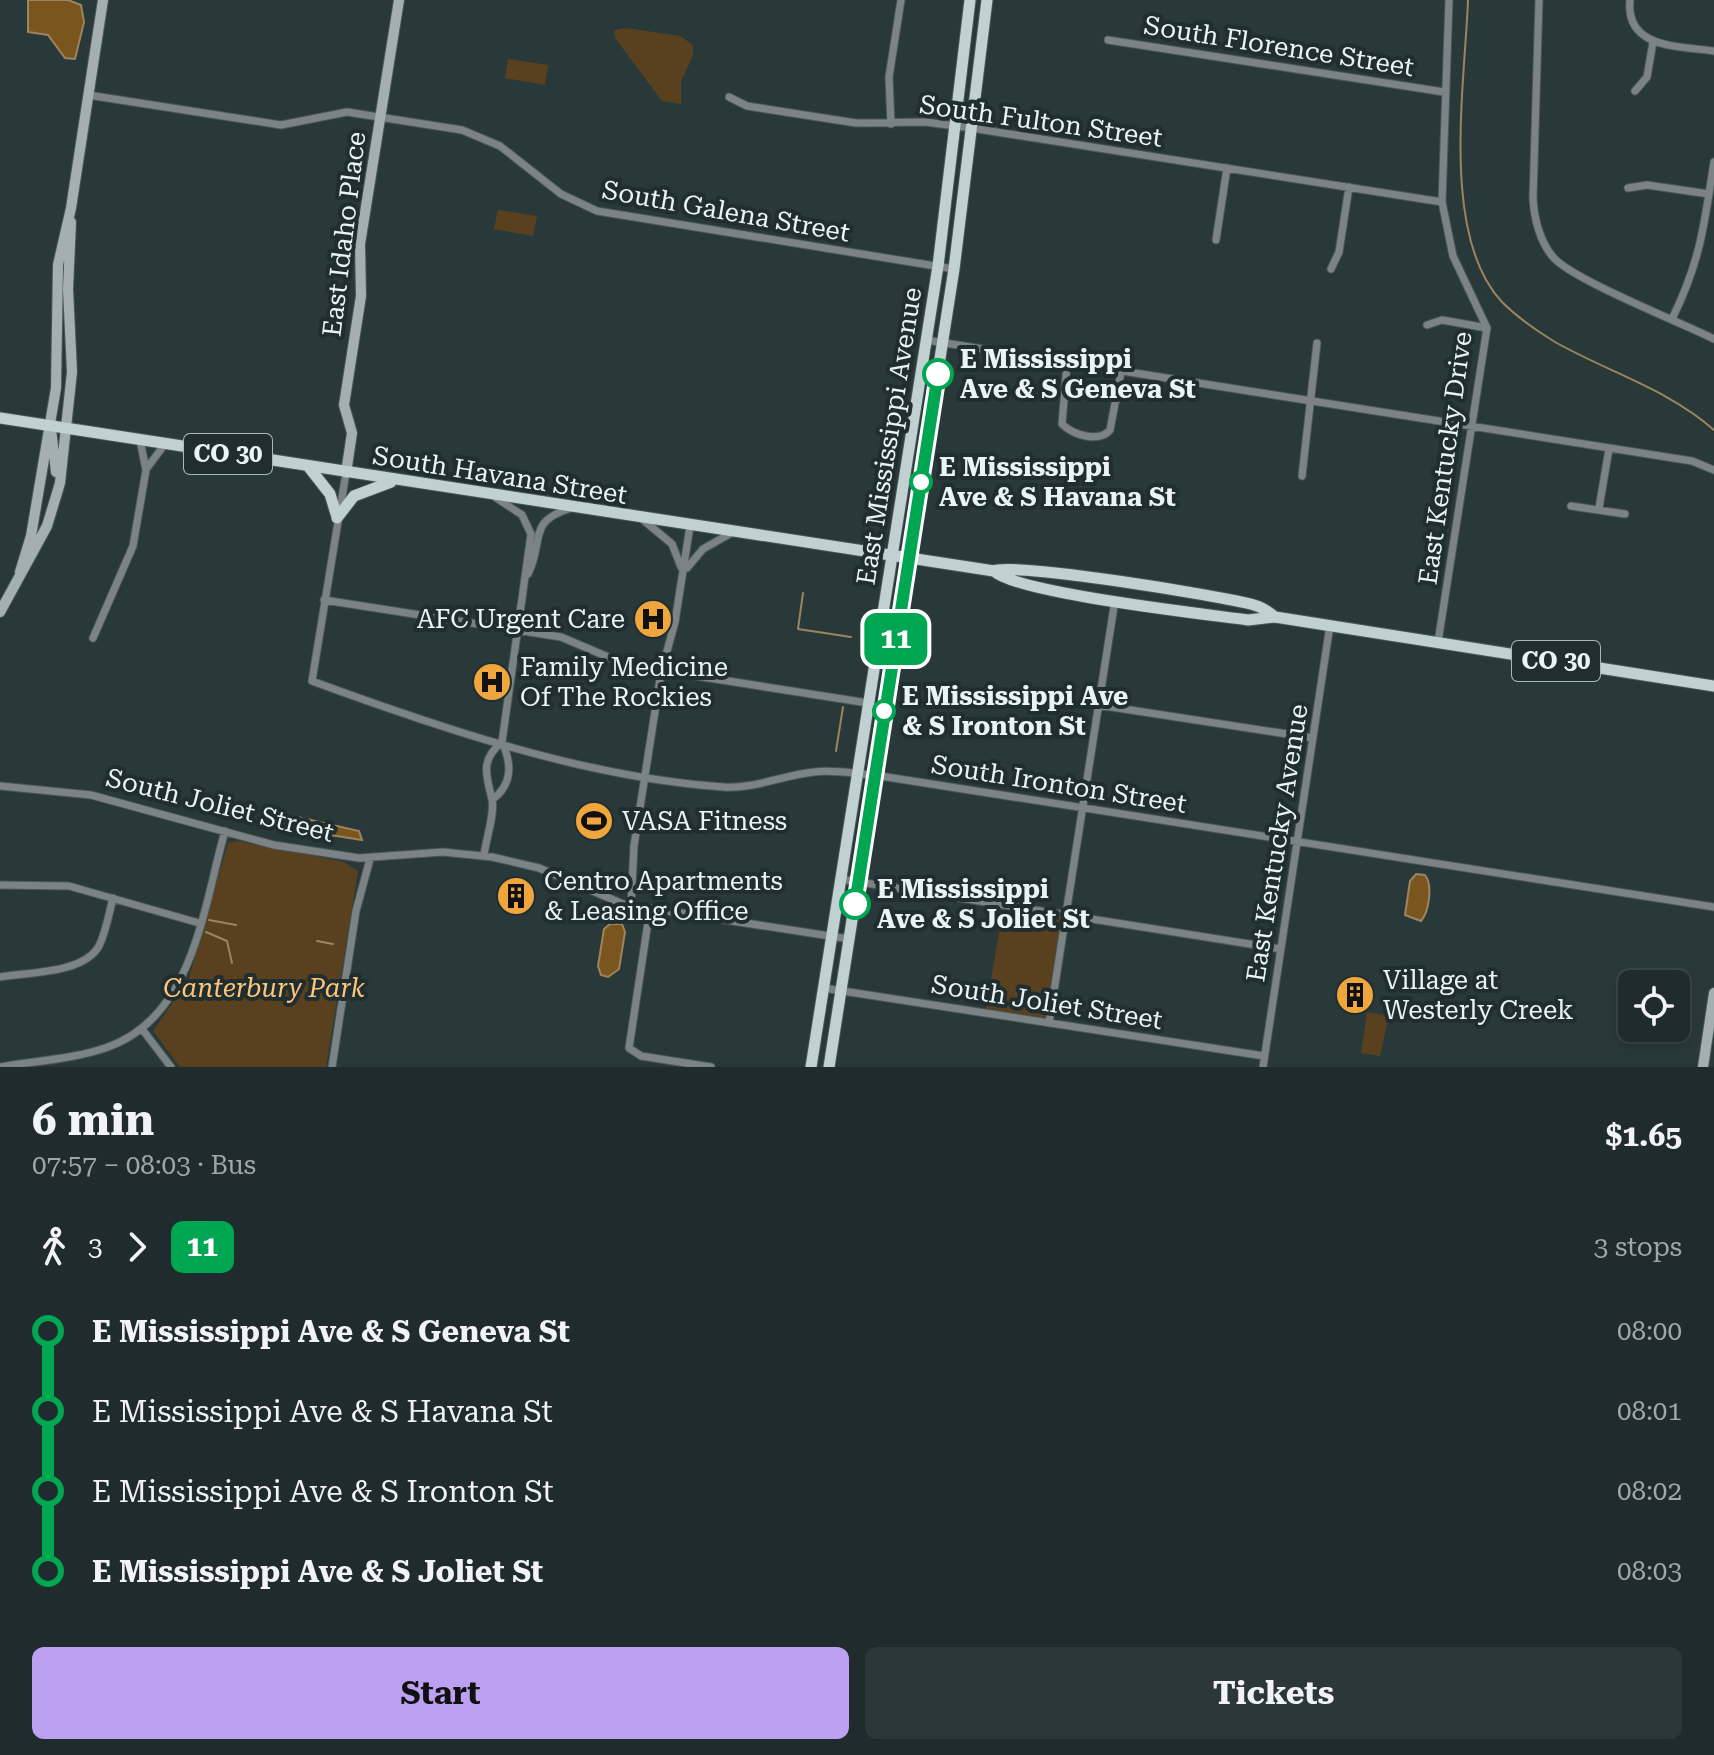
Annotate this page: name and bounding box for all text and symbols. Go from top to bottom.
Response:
street label: South Florence Street [1142,10,1416,82]
street label: South Fulton Street [918,89,1165,153]
street label: East Idaho Place [317,130,371,338]
street label: South Galena Street [600,174,852,248]
street label: East Mississippi Avenue [851,285,927,587]
street label: East Kentucky Drive [1412,329,1478,587]
place label: E Mississippi Ave & S Geneva St [960,344,1196,404]
marker: E Mississippi Ave & S Geneva St [923,359,953,389]
road number: CO 30 [184,434,272,474]
street label: South Havana Street [371,440,630,510]
place label: E Mississippi Ave & S Havana St [939,452,1176,512]
marker: E Mississippi Ave & S Havana St [910,471,932,493]
hospital icon: AFC Urgent Care [632,598,674,640]
place label: AFC Urgent Care [417,604,625,634]
line badge: 11 [860,613,932,665]
text: 11 [880,622,912,655]
road number: CO 30 [1512,641,1600,681]
place label: Family Medicine Of The Rockies [520,652,728,712]
hospital icon: Family Medicine Of The Rockies [471,661,513,703]
place label: E Mississippi Ave & S Ironton St [902,681,1128,741]
marker: E Mississippi Ave & S Ironton St [873,700,895,722]
street label: East Kentucky Avenue [1240,702,1314,984]
street label: South Ironton Street [929,749,1189,819]
street label: South Joliet Street [103,762,337,848]
sports icon: VASA Fitness [573,800,615,842]
place label: VASA Fitness [622,806,787,836]
place label: Centro Apartments & Leasing Office [544,866,783,926]
place label: E Mississippi Ave & S Joliet St [877,874,1090,934]
building icon: Centro Apartments & Leasing Office [495,875,537,917]
marker: E Mississippi Ave & S Joliet St [840,889,870,919]
place label: Village at Westerly Creek [1383,965,1573,1025]
street label: South Joliet Street [929,969,1165,1035]
map controls [1618,970,1690,1042]
button: locate [1618,970,1690,1042]
park label: Canterbury Park [163,973,366,1003]
building icon: Village at Westerly Creek [1334,974,1376,1016]
text: 6 min [32,1094,154,1146]
text: $1.65 [1605,1118,1682,1153]
text: 07:57 – 08:03 · Bus [32,1150,256,1180]
icon: walk [32,1225,76,1269]
icon: forward [115,1225,159,1269]
text: 11 [187,1230,218,1263]
text: 3 [88,1232,103,1262]
text: 3 stops [1594,1232,1682,1262]
text: E Mississippi Ave & S Geneva St [92,1314,570,1349]
text: 08:00 [1617,1316,1682,1346]
text: E Mississippi Ave & S Havana St [92,1394,553,1429]
text: 08:01 [1617,1396,1682,1426]
text: E Mississippi Ave & S Ironton St [92,1474,554,1509]
text: 08:02 [1617,1476,1682,1506]
text: E Mississippi Ave & S Joliet St [92,1554,543,1589]
text: 08:03 [1617,1556,1682,1586]
button: Start [32,1647,849,1739]
button: Tickets [865,1647,1682,1739]

